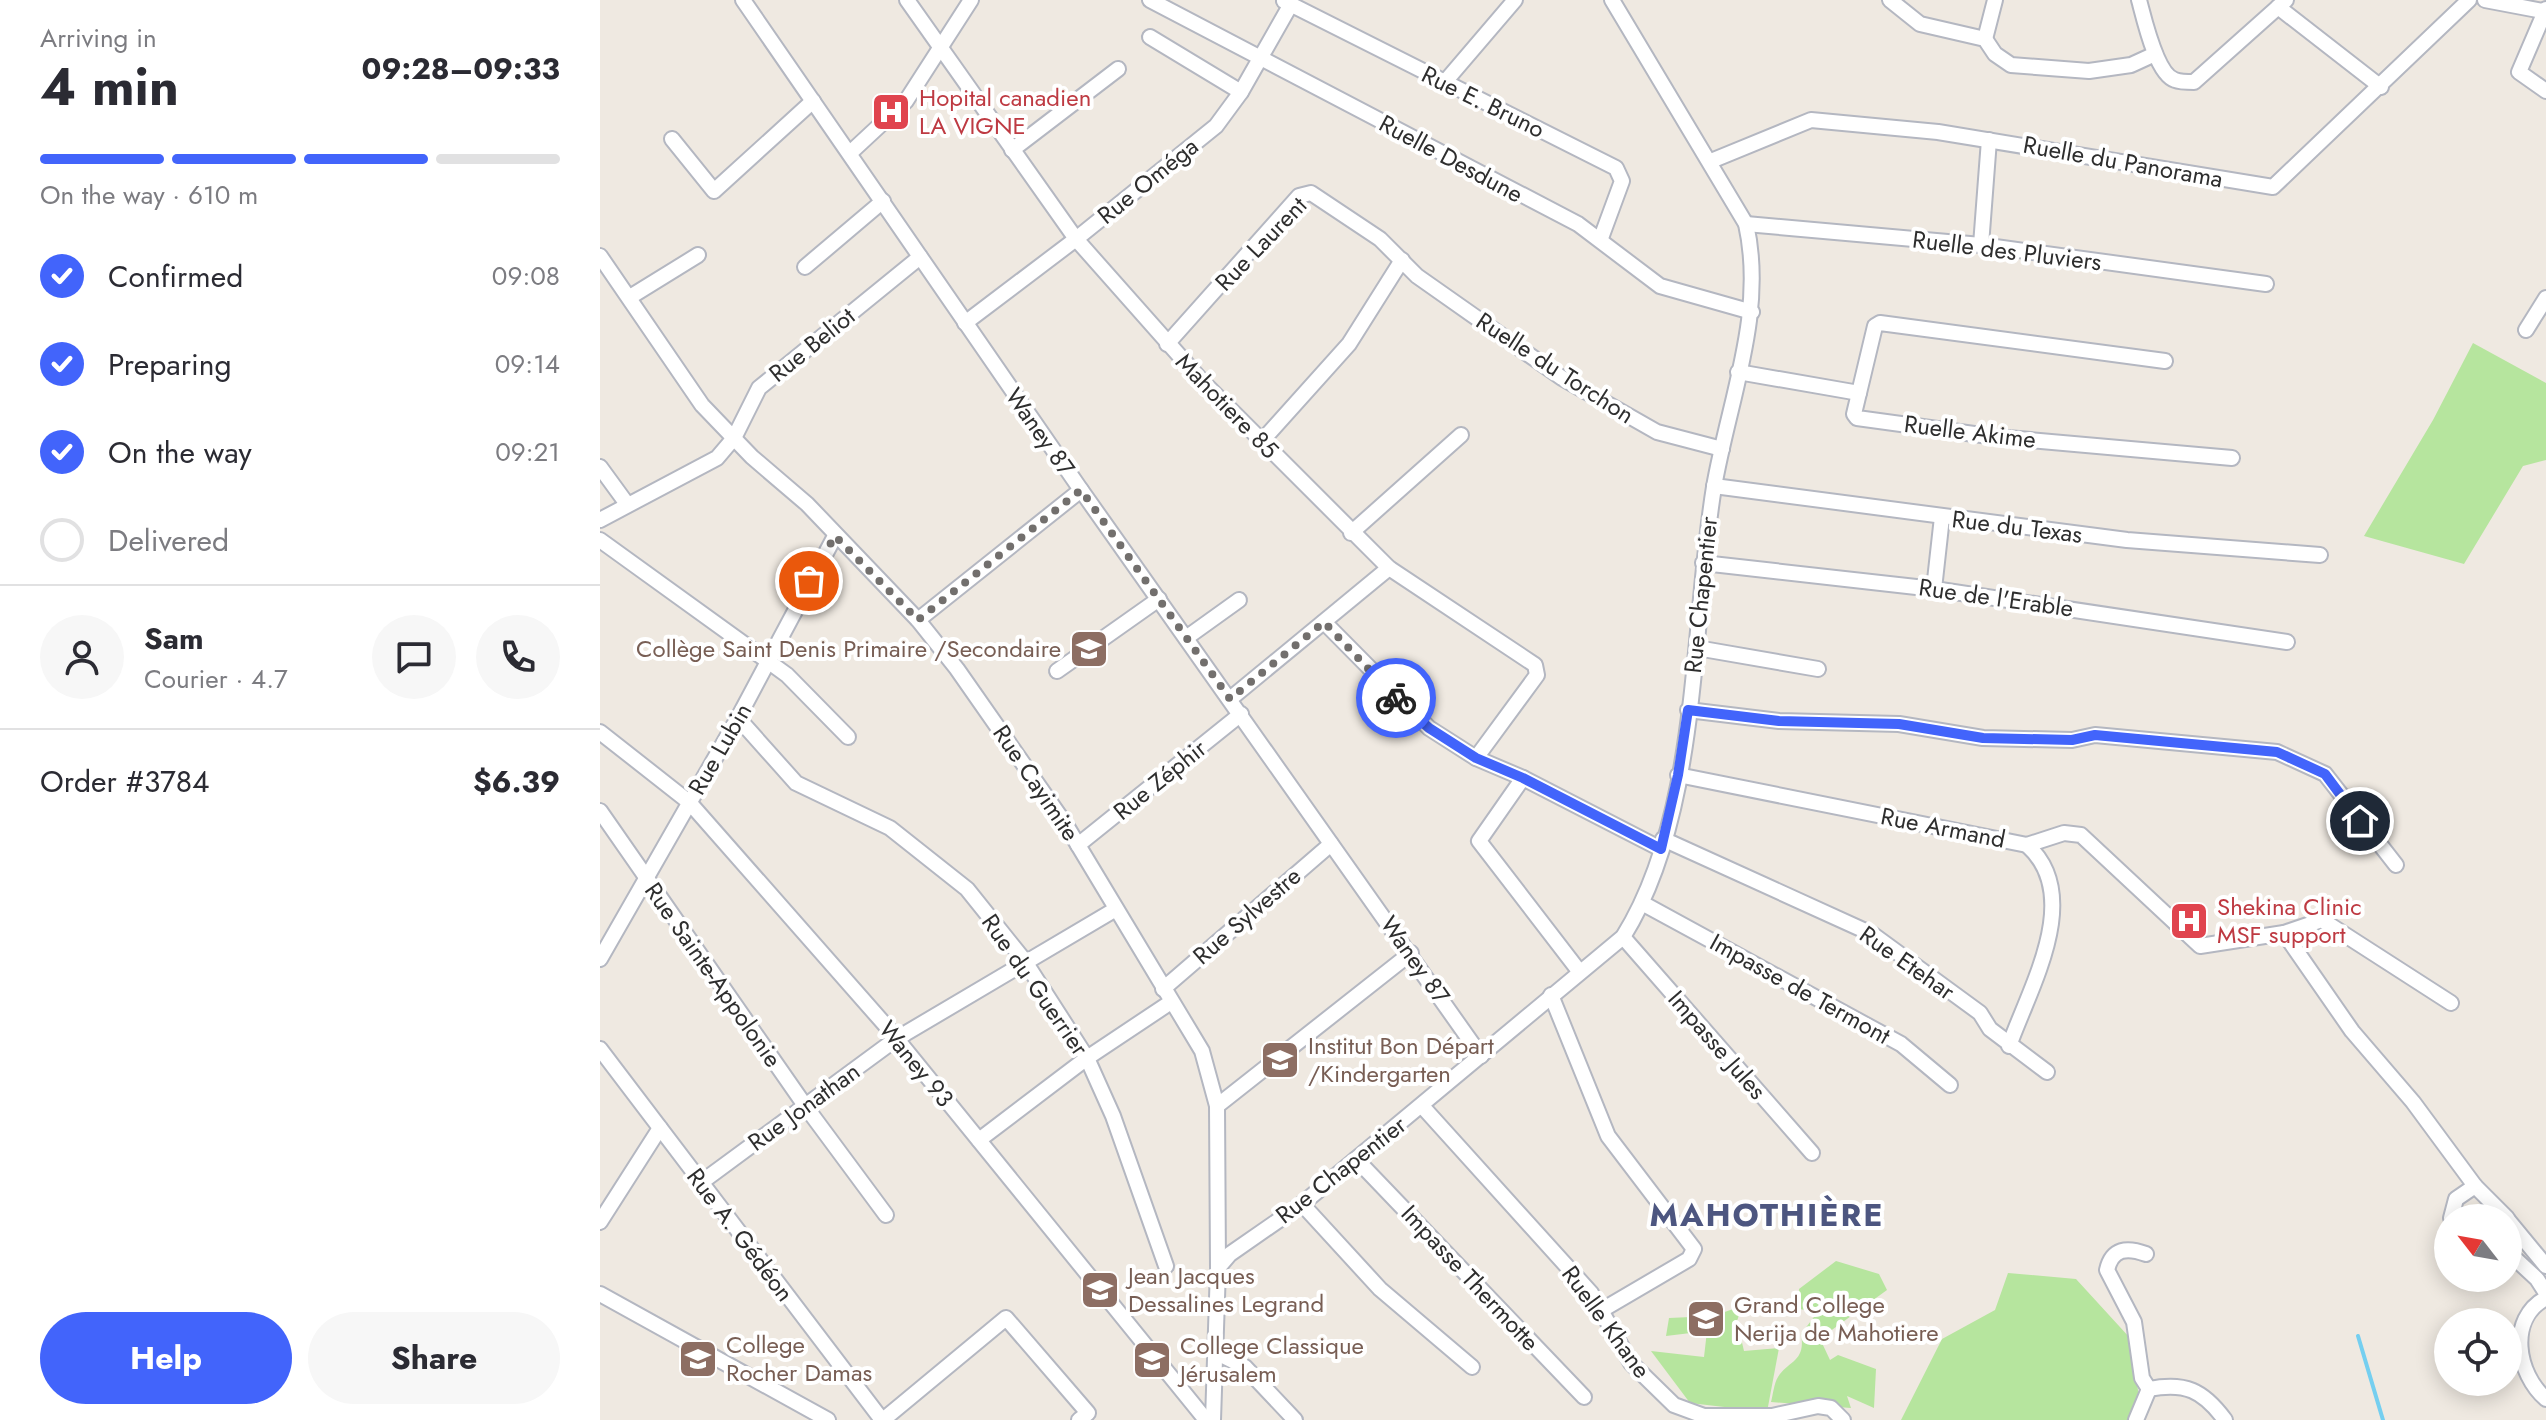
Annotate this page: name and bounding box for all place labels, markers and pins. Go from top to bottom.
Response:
place label: Hopital canadien LA VIGNE [919,80,1091,143]
hospital icon: Hopital canadien LA VIGNE [870,91,912,133]
pin [775,547,843,615]
school or university icon: Collège Saint Denis Primaire /Secondaire [1068,628,1110,670]
place label: Collège Saint Denis Primaire /Secondaire [636,631,1061,666]
pin [2326,787,2394,855]
place label: Shekina Clinic MSF support [2217,889,2362,952]
hospital icon: Shekina Clinic MSF support [2168,900,2210,942]
place label: Institut Bon Départ /Kindergarten [1308,1028,1494,1091]
school or university icon: Institut Bon Départ /Kindergarten [1259,1039,1301,1081]
place label: Jean Jacques Dessalines Legrand [1125,1258,1324,1321]
school or university icon: Jean Jacques Dessalines Legrand [1079,1269,1121,1311]
place label: Grand College Nerija de Mahotiere [1734,1287,1939,1350]
school or university icon: Grand College Nerija de Mahotiere [1685,1298,1727,1340]
place label: College Rocher Damas [726,1327,872,1390]
place label: College Classique Jérusalem [1177,1328,1364,1391]
school or university icon: College Rocher Damas [677,1338,719,1380]
school or university icon: College Classique Jérusalem [1131,1339,1173,1381]

